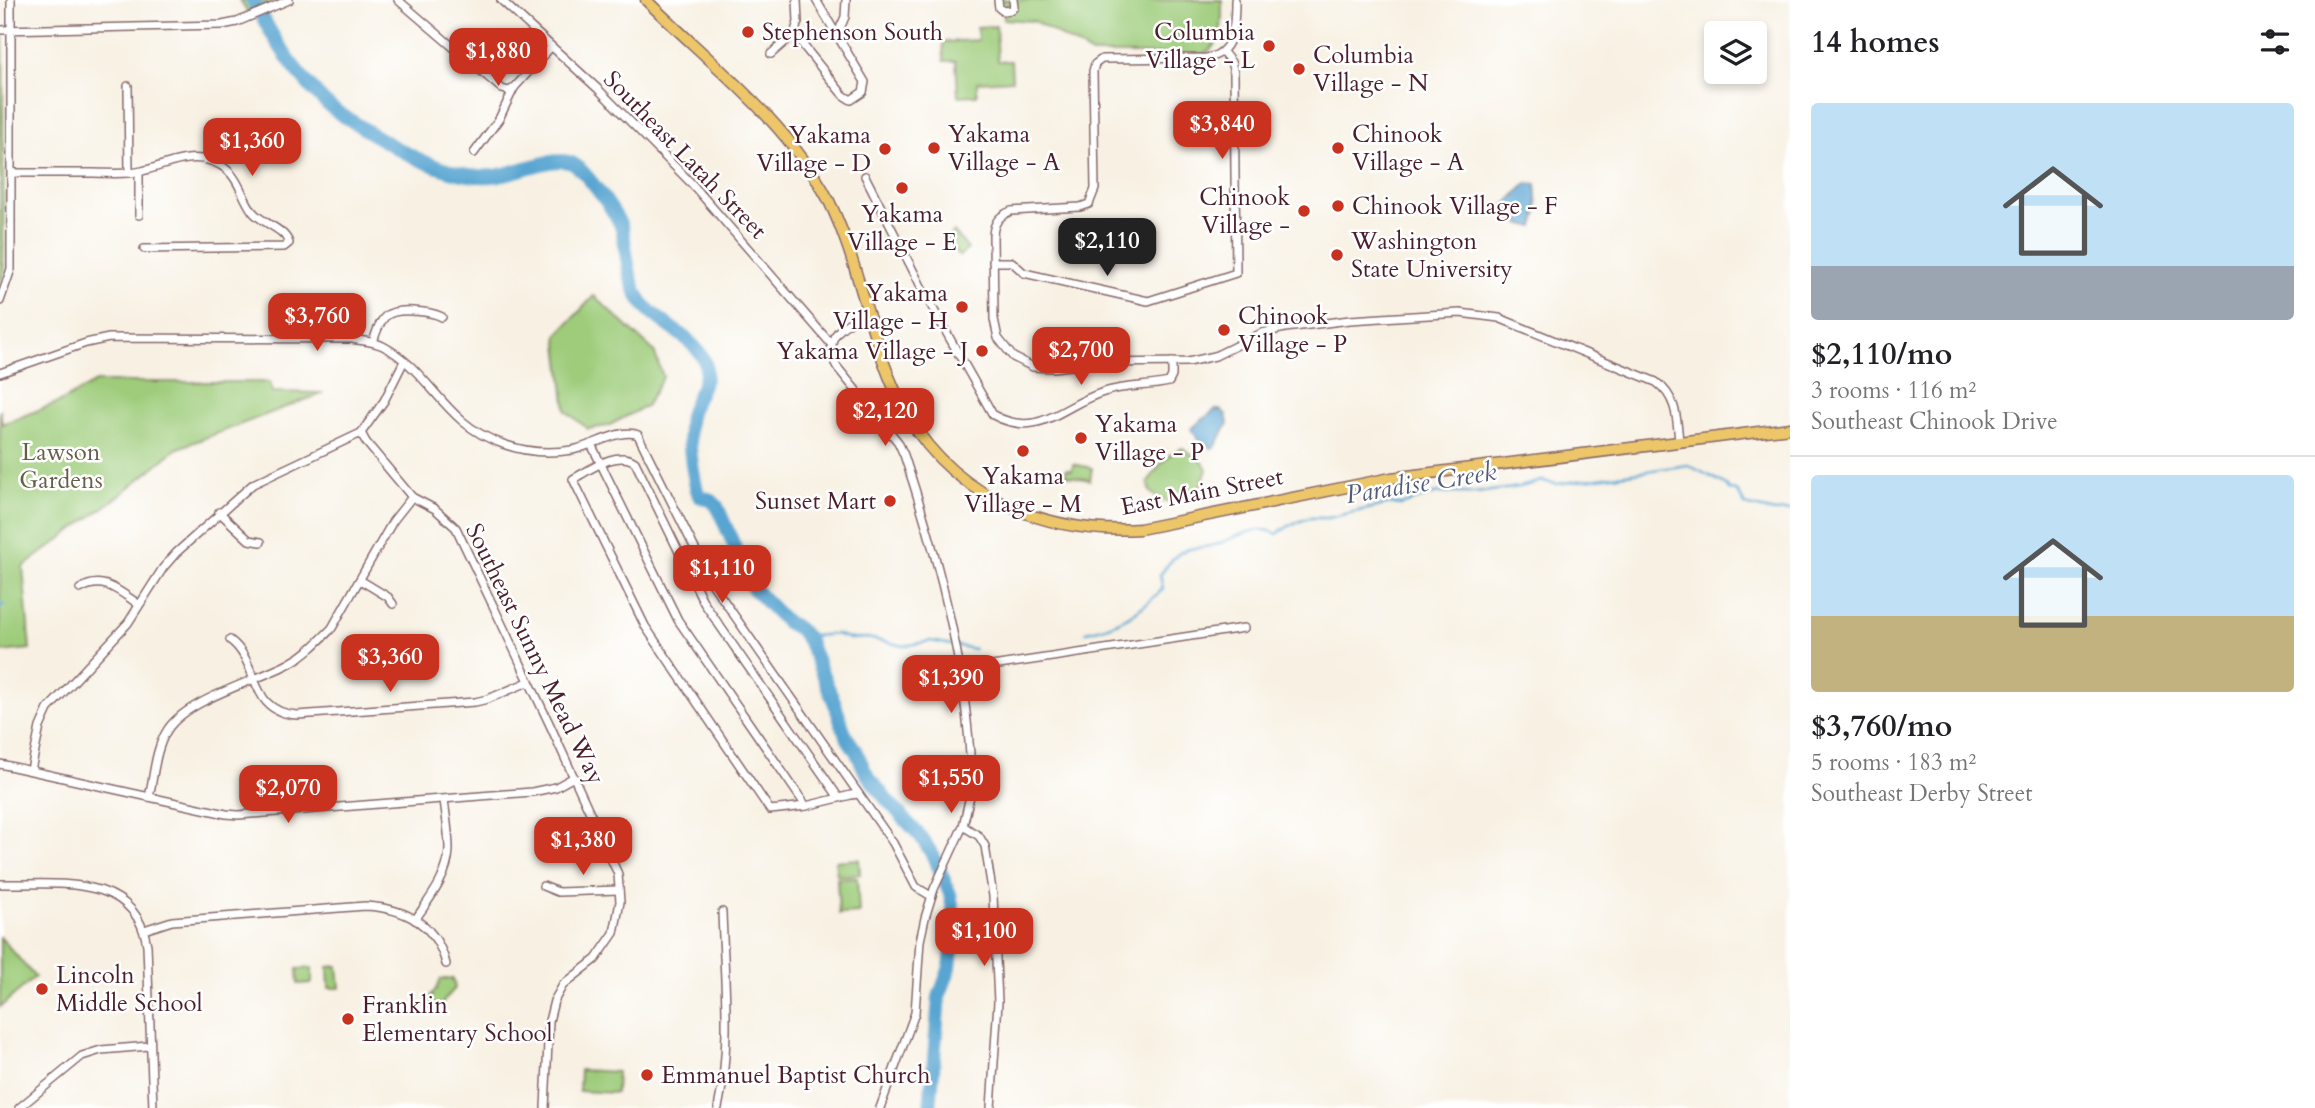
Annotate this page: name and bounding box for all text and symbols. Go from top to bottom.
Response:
place label: Stephenson South [762,16,943,49]
place label: Columbia Village - L [1146,16,1256,77]
map controls [1704,21,1767,84]
button: layers [1704,21,1767,84]
text: 14 homes [1811,22,1940,63]
icon: filters [2256,23,2294,61]
marker: Stephenson South [740,24,756,40]
pin: $1,880 [441,28,555,88]
text: $1,880 [465,35,531,66]
marker: Columbia Village - L [1261,38,1277,54]
place label: Columbia Village - N [1313,39,1429,100]
marker: Columbia Village - N [1291,61,1307,77]
street label: Southeast Latah Street [596,64,774,247]
pin: $3,840 [1165,102,1279,161]
text: $3,840 [1189,108,1255,139]
pin: $1,360 [195,118,309,178]
place label: Yakama Village - A [948,118,1061,179]
place label: Chinook Village - A [1352,118,1465,179]
place label: Yakama Village - D [757,119,872,180]
text: $1,360 [219,125,285,156]
marker: Yakama Village - A [926,140,942,156]
marker: Chinook Village - A [1330,140,1346,156]
marker: Yakama Village - D [877,141,893,157]
icon: home [1990,148,2116,274]
marker: Yakama Village - E [894,180,910,196]
place label: Chinook Village - [1199,181,1290,242]
place label: Chinook Village - F [1352,190,1558,223]
place label: Yakama Village - E [847,198,957,259]
marker: Chinook Village - F [1330,198,1346,214]
marker: Chinook Village - [1296,203,1312,219]
pin: $2,110 [1050,218,1164,278]
text: $2,110 [1074,225,1140,256]
place label: Washington State University [1350,225,1513,286]
marker: Washington State University [1329,247,1345,263]
place label: Yakama Village - H [833,277,949,338]
pin: $3,760 [260,294,374,353]
marker: Yakama Village - H [954,299,970,315]
text: $3,760 [284,300,350,331]
place label: Chinook Village - P [1238,300,1347,361]
marker: Chinook Village - P [1216,322,1232,338]
pin: $2,700 [1024,328,1138,387]
text: $2,700 [1048,334,1114,365]
text: $2,110/mo [1811,334,1952,375]
place label: Yakama Village - J [776,335,968,368]
marker: Yakama Village - J [974,343,990,359]
text: 3 rooms · 116 m² [1811,375,1976,406]
pin: $2,120 [828,388,942,448]
text: $2,120 [852,395,918,426]
text: Southeast Chinook Drive [1811,406,2058,437]
place label: Yakama Village - P [1095,408,1204,469]
marker: Yakama Village - P [1073,430,1089,446]
park label: Lawson Gardens [19,436,103,497]
marker: Yakama Village - M [1015,443,1031,459]
water label: Paradise Creek [1343,454,1499,512]
place label: Yakama Village - M [964,460,1082,521]
street label: East Main Street [1118,460,1286,524]
place label: Sunset Mart [755,485,876,518]
marker: Sunset Mart [882,493,898,509]
street label: Southeast Sunny Mead Way [457,518,613,790]
icon: home [1990,520,2116,646]
pin: $1,110 [665,546,779,605]
text: $1,110 [689,552,755,583]
pin: $3,360 [333,634,447,694]
text: $3,360 [357,641,423,672]
pin: $1,390 [894,656,1008,715]
text: $1,390 [918,662,984,693]
text: $3,760/mo [1811,706,1952,747]
text: 5 rooms · 183 m² [1811,747,1976,778]
pin: $1,550 [894,756,1008,815]
text: $1,550 [918,762,984,793]
pin: $2,070 [231,766,345,825]
text: $2,070 [255,772,321,803]
text: Southeast Derby Street [1811,778,2033,809]
pin: $1,380 [526,818,640,877]
text: $1,380 [550,824,616,855]
pin: $1,100 [927,908,1041,968]
text: $1,100 [951,915,1017,946]
place label: Lincoln Middle School [56,959,203,1020]
marker: Lincoln Middle School [34,981,50,997]
place label: Franklin Elementary School [362,989,553,1050]
marker: Franklin Elementary School [340,1011,356,1027]
place label: Emmanuel Baptist Church [661,1059,930,1092]
marker: Emmanuel Baptist Church [639,1067,655,1083]

